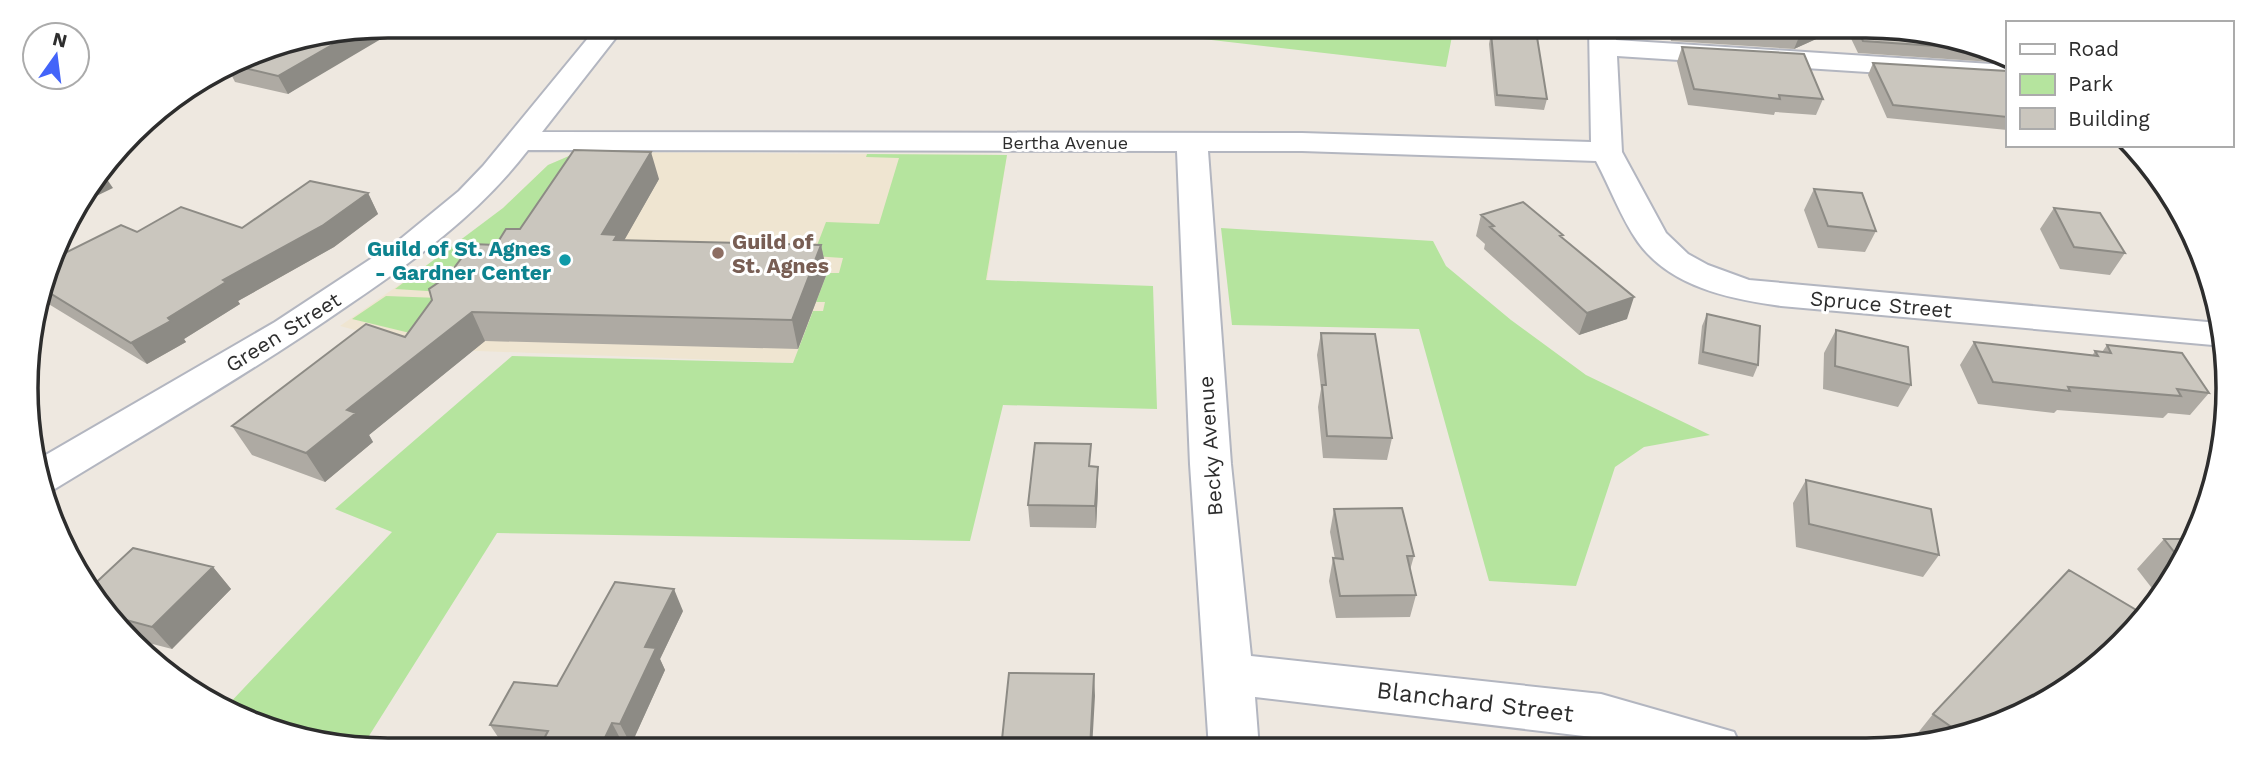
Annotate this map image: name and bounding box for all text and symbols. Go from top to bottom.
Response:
north arrow [21,21,91,91]
legend [2006,21,2233,147]
text: N [50,27,70,53]
text: Road [2068,36,2119,61]
text: Park [2068,71,2113,96]
text: Building [2068,106,2150,131]
street label: Bertha Avenue [1002,132,1128,153]
place label: Guild of St. Agnes [732,229,829,278]
place label: Guild of St. Agnes - Gardner Center [367,236,551,285]
marker: Guild of St. Agnes [710,245,726,261]
marker: Guild of St. Agnes - Gardner Center [557,252,573,268]
street label: Spruce Street [1809,285,1953,323]
street label: Green Street [221,287,345,377]
street label: Becky Avenue [1193,375,1227,517]
street label: Blanchard Street [1375,676,1575,728]

